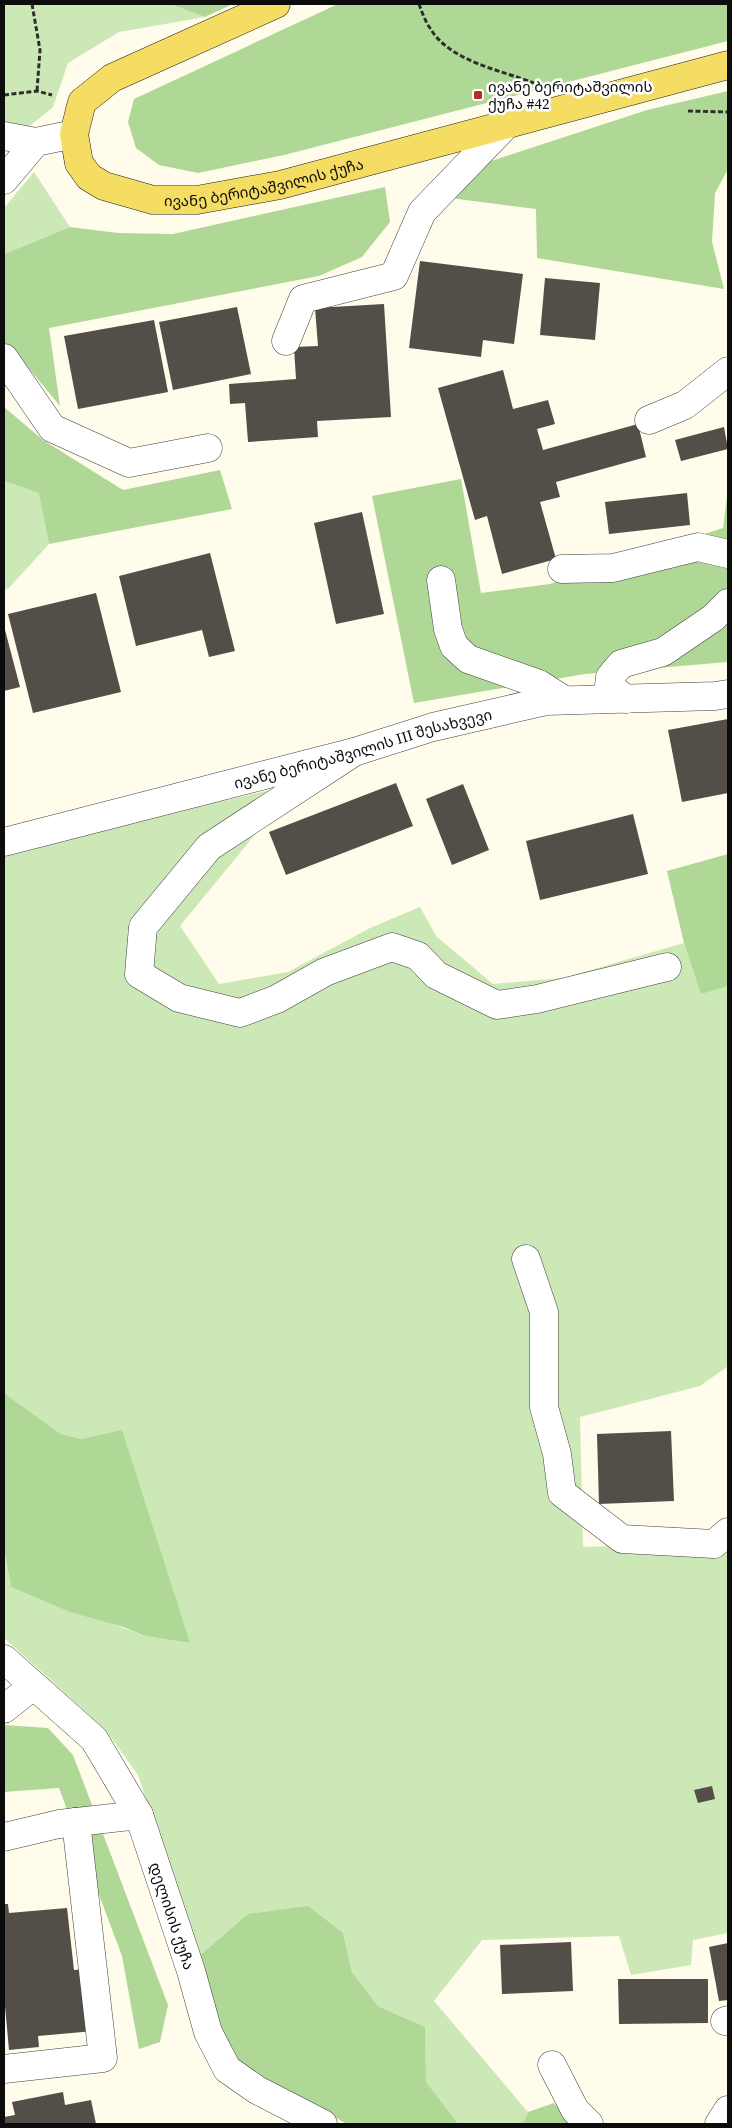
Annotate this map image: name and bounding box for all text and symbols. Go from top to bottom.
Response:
place label: ივანე ბერიტაშვილის ქუჩა #42 [488,76,652,114]
marker: ივანე ბერიტაშვილის ქუჩა #42 [472,89,484,101]
street label: ივანე ბერიტაშვილის ქუჩა [164,153,366,211]
street label: ივანე ბერიტაშვილის III შესახვევი [231,703,494,793]
street label: დელისის ქუჩა [145,1859,200,1972]

